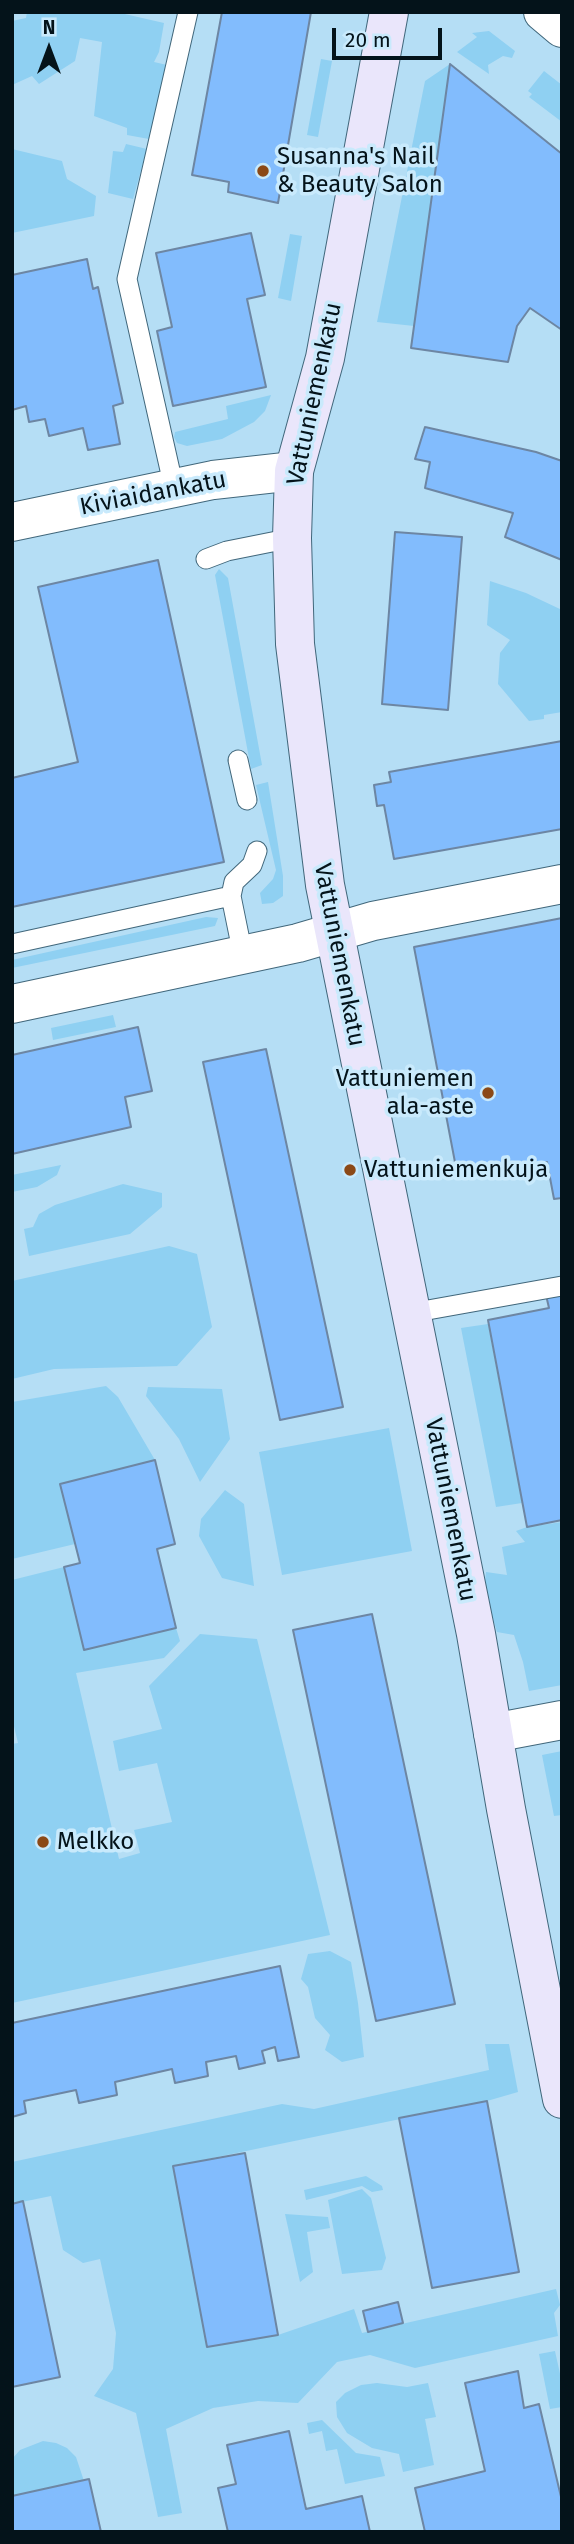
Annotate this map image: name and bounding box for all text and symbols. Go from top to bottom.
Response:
north arrow [14,14,84,84]
scale bar [336,14,446,58]
text: N [43,16,55,39]
text: 20 m [345,27,391,53]
place label: Susanna's Nail & Beauty Salon [277,143,443,199]
marker: Susanna's Nail & Beauty Salon [255,163,271,179]
street label: Vattuniemenkatu [282,300,348,488]
street label: Kiviaidankatu [77,466,229,522]
street label: Vattuniemenkatu [307,861,371,1049]
place label: Vattuniemen ala-aste [336,1065,474,1121]
marker: Vattuniemen ala-aste [480,1085,496,1101]
place label: Vattuniemenkuja [364,1156,548,1184]
marker: Vattuniemenkuja [342,1162,358,1178]
street label: Vattuniemenkatu [418,1416,482,1604]
place label: Melkko [57,1828,134,1856]
marker: Melkko [35,1834,51,1850]

